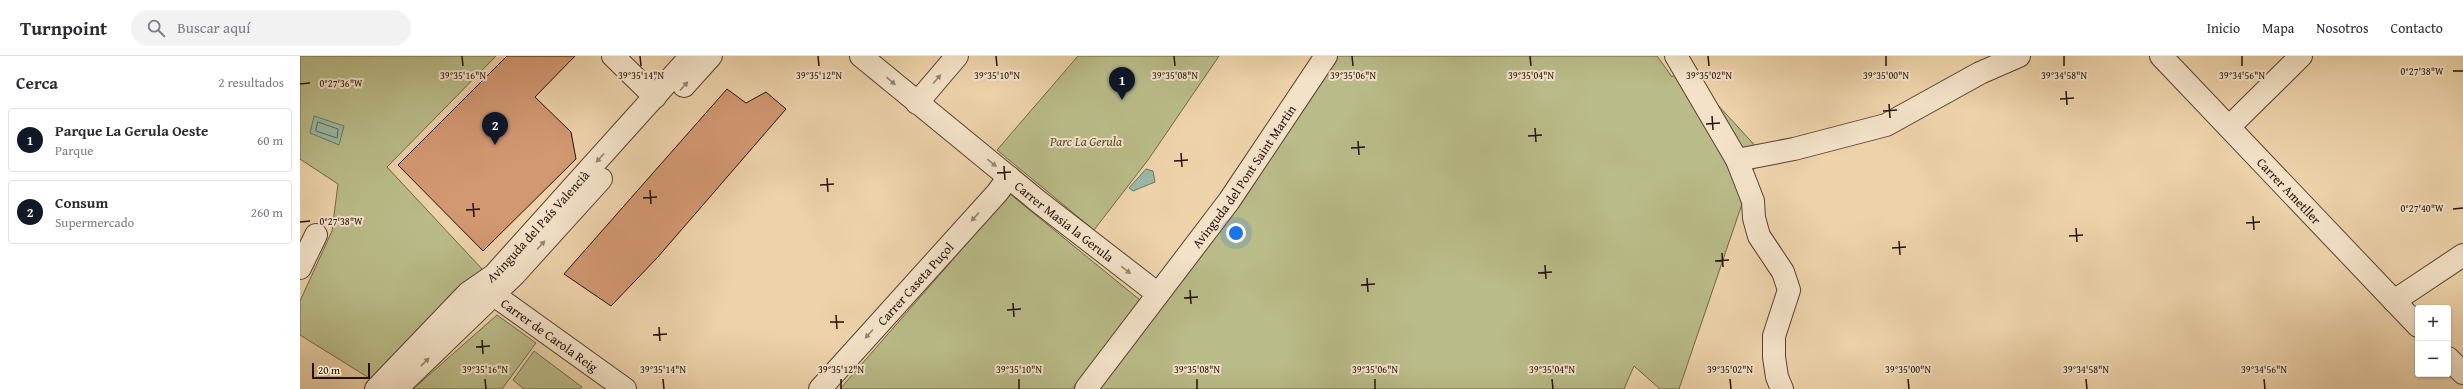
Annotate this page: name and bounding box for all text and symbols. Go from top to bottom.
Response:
search box [131,10,411,46]
text: Turnpoint [20,14,107,42]
icon: search [145,17,167,39]
text: Buscar aquí [177,17,250,38]
text: Inicio [2207,18,2240,38]
text: Mapa [2262,18,2294,38]
text: Nosotros [2316,18,2369,38]
text: Contacto [2391,18,2443,38]
text: 0°27'38"W [2400,64,2444,79]
pin: 1 [1109,67,1135,100]
text: 39°35'16"N [440,68,486,83]
text: 39°35'14"N [618,68,664,83]
text: 39°35'12"N [796,68,842,83]
text: 39°35'10"N [974,68,1020,83]
text: 39°35'08"N [1152,68,1198,83]
text: 39°35'06"N [1330,68,1376,83]
text: 39°35'04"N [1508,68,1554,83]
text: 39°35'02"N [1686,68,1732,83]
text: 39°35'00"N [1863,68,1909,83]
text: 39°34'58"N [2041,68,2087,83]
text: 39°34'56"N [2219,68,2265,83]
text: Cerca [16,70,58,95]
text: 2 resultados [218,73,284,92]
one-way arrow [932,75,941,84]
text: 0°27'36"W [319,76,363,91]
one-way arrow [885,76,896,85]
one-way arrow [680,81,689,91]
street label: Avinguda del Pont Saint Martin [1187,100,1301,252]
pin: 2 [482,112,508,145]
text: Parque La Gerula Oeste [55,120,208,141]
text: 1 [27,131,33,150]
text: 60 m [257,131,283,150]
park label: Parc La Gerula [1049,132,1122,151]
text: Parque [55,141,93,160]
one-way arrow [595,153,605,163]
street label: Carrer Ametller [2253,153,2326,229]
one-way arrow [986,158,997,167]
street label: Avinguda del País Valencià [483,165,594,287]
street label: Carrer Masia la Gerula [1011,176,1119,267]
text: Consum [55,192,108,213]
text: 0°27'40"W [2400,201,2444,216]
text: 2 [27,203,33,222]
text: 260 m [251,203,283,222]
text: Supermercado [55,213,134,232]
one-way arrow [971,213,980,222]
text: 0°27'38"W [319,214,363,229]
your location [1226,223,1246,243]
street label: Carrer Caseta Puçol [872,238,958,329]
one-way arrow [537,240,546,250]
one-way arrow [1121,265,1132,274]
street label: Carrer de Carola Reig [497,293,602,377]
map controls [2415,305,2451,377]
button: + [2415,305,2451,341]
one-way arrow [865,330,874,339]
button: − [2415,341,2451,377]
one-way arrow [420,357,430,367]
scale bar [312,361,370,380]
text: 20 m [318,362,340,378]
text: 39°35'16"N [462,362,508,377]
text: 39°35'14"N [640,362,686,377]
text: 39°35'12"N [818,362,864,377]
text: 39°35'10"N [996,362,1042,377]
text: 39°35'08"N [1174,362,1220,377]
text: 39°35'06"N [1352,362,1398,377]
text: 39°35'04"N [1529,362,1575,377]
text: 39°35'02"N [1707,362,1753,377]
text: 39°35'00"N [1885,362,1931,377]
text: 39°34'58"N [2063,362,2109,377]
text: 39°34'56"N [2241,362,2287,377]

